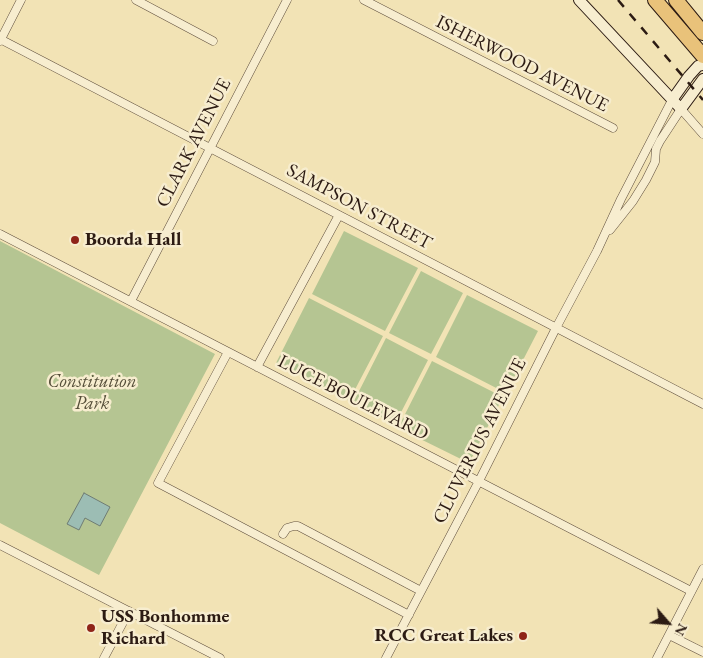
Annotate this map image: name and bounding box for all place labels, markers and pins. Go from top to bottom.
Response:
place label: Boorda Hall [85,229,181,251]
marker: Boorda Hall [69,234,81,246]
place label: USS Bonhomme Richard [101,606,229,650]
marker: USS Bonhomme Richard [85,622,97,634]
place label: RCC Great Lakes [375,625,513,647]
marker: RCC Great Lakes [517,630,529,642]

